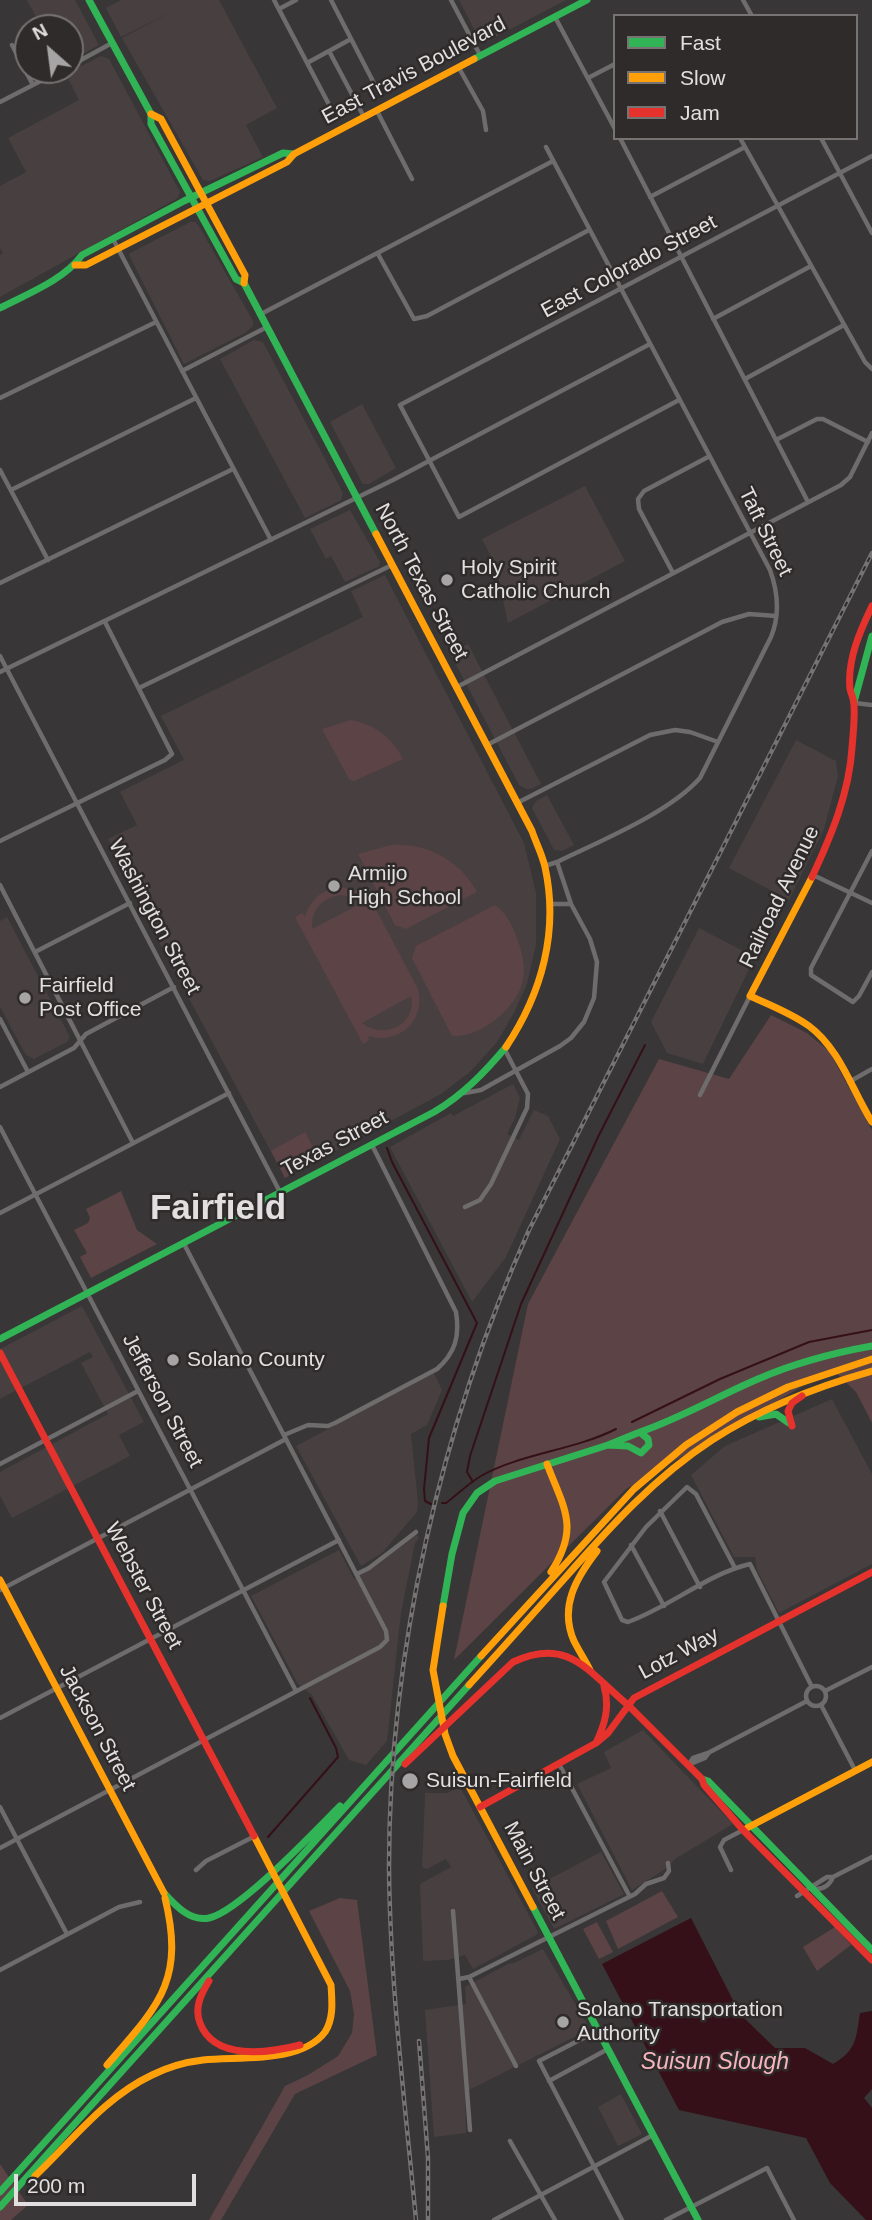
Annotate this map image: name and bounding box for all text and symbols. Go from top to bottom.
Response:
street label: East Travis Boulevard [318,12,510,130]
north arrow [14,14,84,84]
legend [613,14,858,140]
text: N [29,19,51,44]
text: Fast [680,31,721,54]
text: Slow [680,66,726,89]
text: Jam [680,101,720,124]
street label: East Colorado Street [537,210,721,324]
street label: Taft Street [733,483,797,581]
street label: North Texas Street [369,499,473,665]
place label: Holy Spirit Catholic Church [461,555,610,605]
marker: Holy Spirit Catholic Church [439,572,455,588]
street label: Railroad Avenue [735,822,825,972]
street label: Washington Street [103,835,205,999]
place label: Armijo High School [348,861,461,911]
marker: Armijo High School [326,878,342,894]
place label: Fairfield Post Office [39,973,141,1023]
marker: Fairfield Post Office [17,990,33,1006]
street label: Texas Street [278,1105,392,1183]
district label: Fairfield [150,1188,286,1230]
street label: Jefferson Street [116,1330,208,1472]
place label: Solano County [187,1347,325,1373]
marker: Solano County [165,1352,181,1368]
street label: Webster Street [99,1518,187,1654]
street label: Lotz Way [635,1623,723,1685]
street label: Jackson Street [53,1661,141,1795]
place label: Suisun-Fairfield [426,1768,572,1794]
marker: Suisun-Fairfield [400,1771,420,1791]
street label: Main Street [498,1818,570,1924]
place label: Solano Transportation Authority [577,1997,783,2047]
marker: Solano Transportation Authority [555,2014,571,2030]
water label: Suisun Slough [641,2049,789,2077]
scale bar [18,2160,200,2204]
text: 200 m [27,2174,85,2197]

